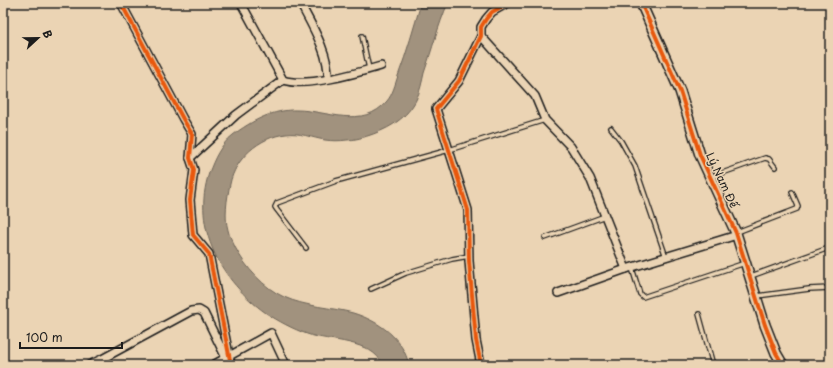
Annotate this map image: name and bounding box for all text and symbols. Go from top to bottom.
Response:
north arrow [18,18,58,58]
text: B [38,27,57,41]
street label: Lý Nam Đế [702,149,743,212]
scale bar [20,324,122,350]
text: 100 m [26,328,63,346]

